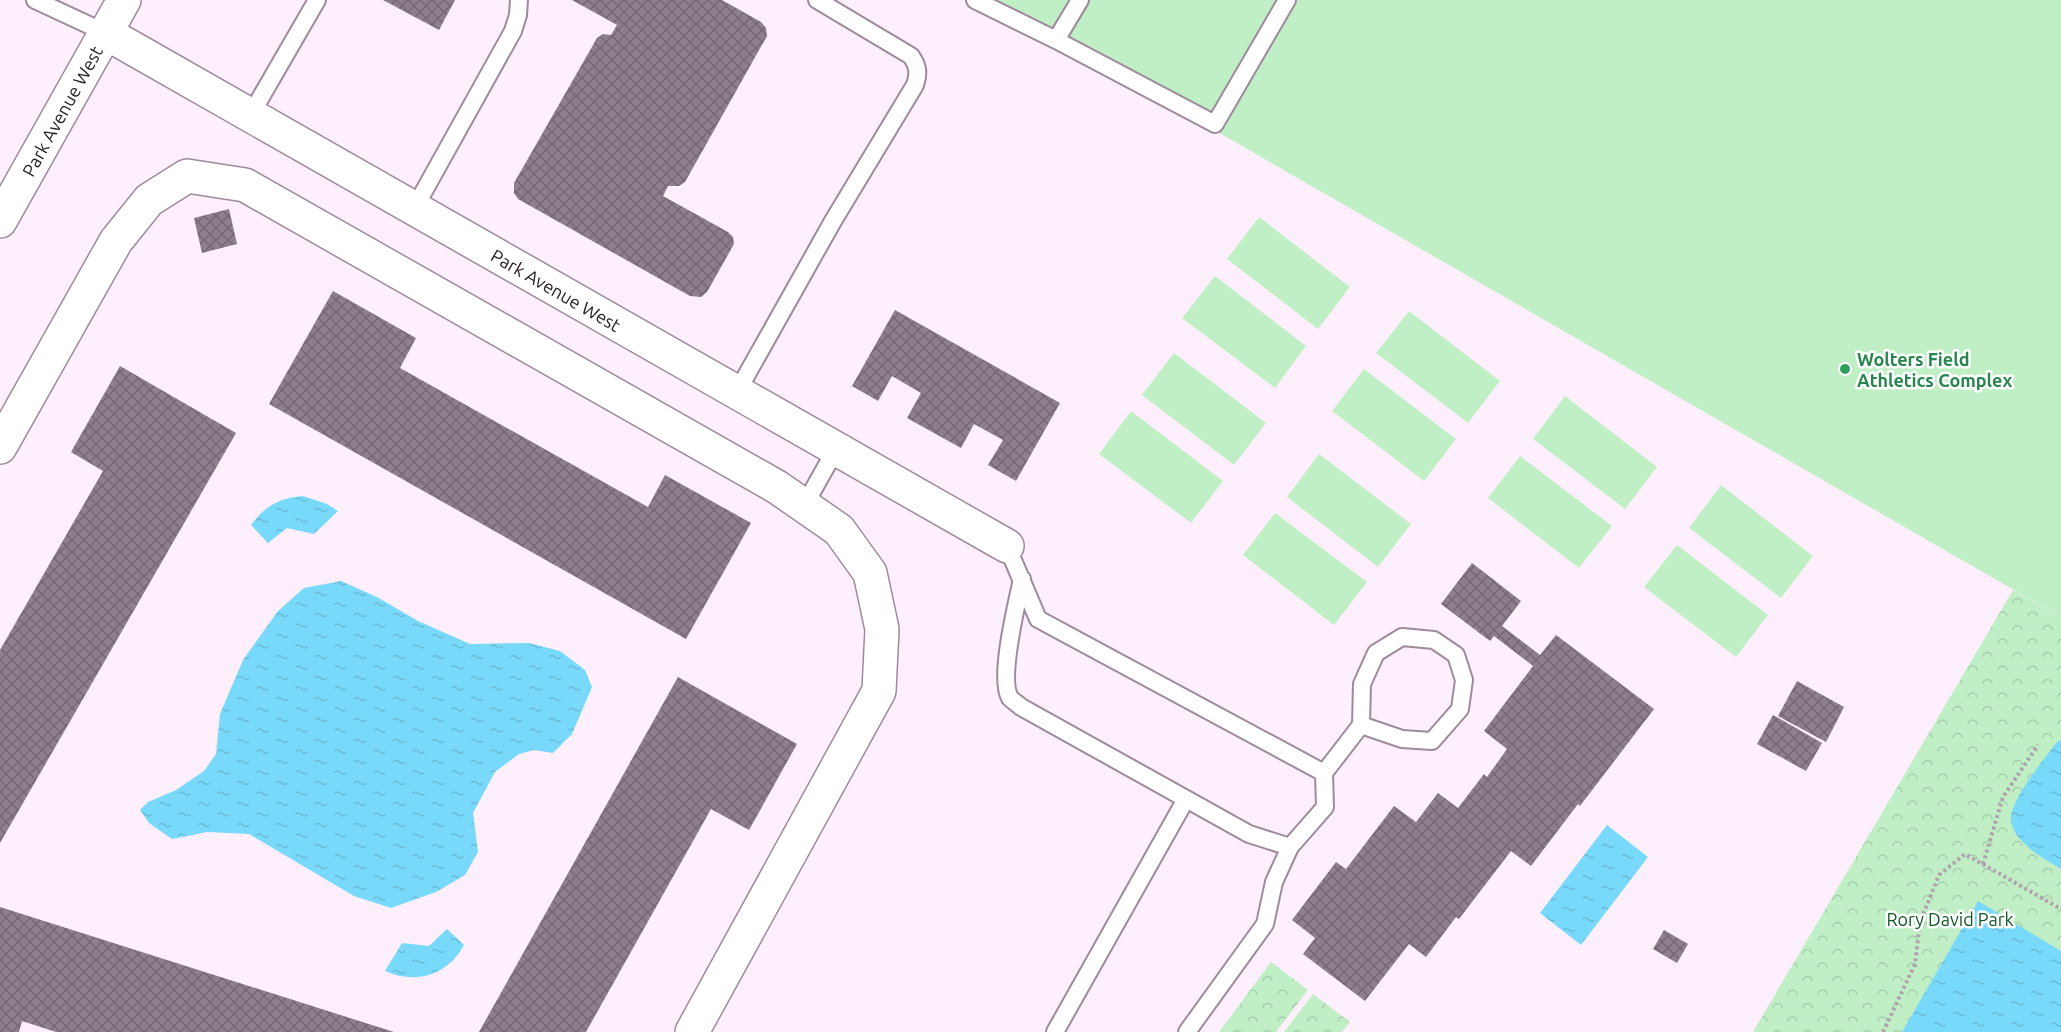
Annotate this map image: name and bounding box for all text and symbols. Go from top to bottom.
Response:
street label: Park Avenue West [18,42,106,180]
street label: Park Avenue West [488,245,624,335]
place label: Wolters Field Athletics Complex [1857,349,2012,390]
marker: Wolters Field Athletics Complex [1838,362,1852,376]
park label: Rory David Park [1886,909,2014,929]

